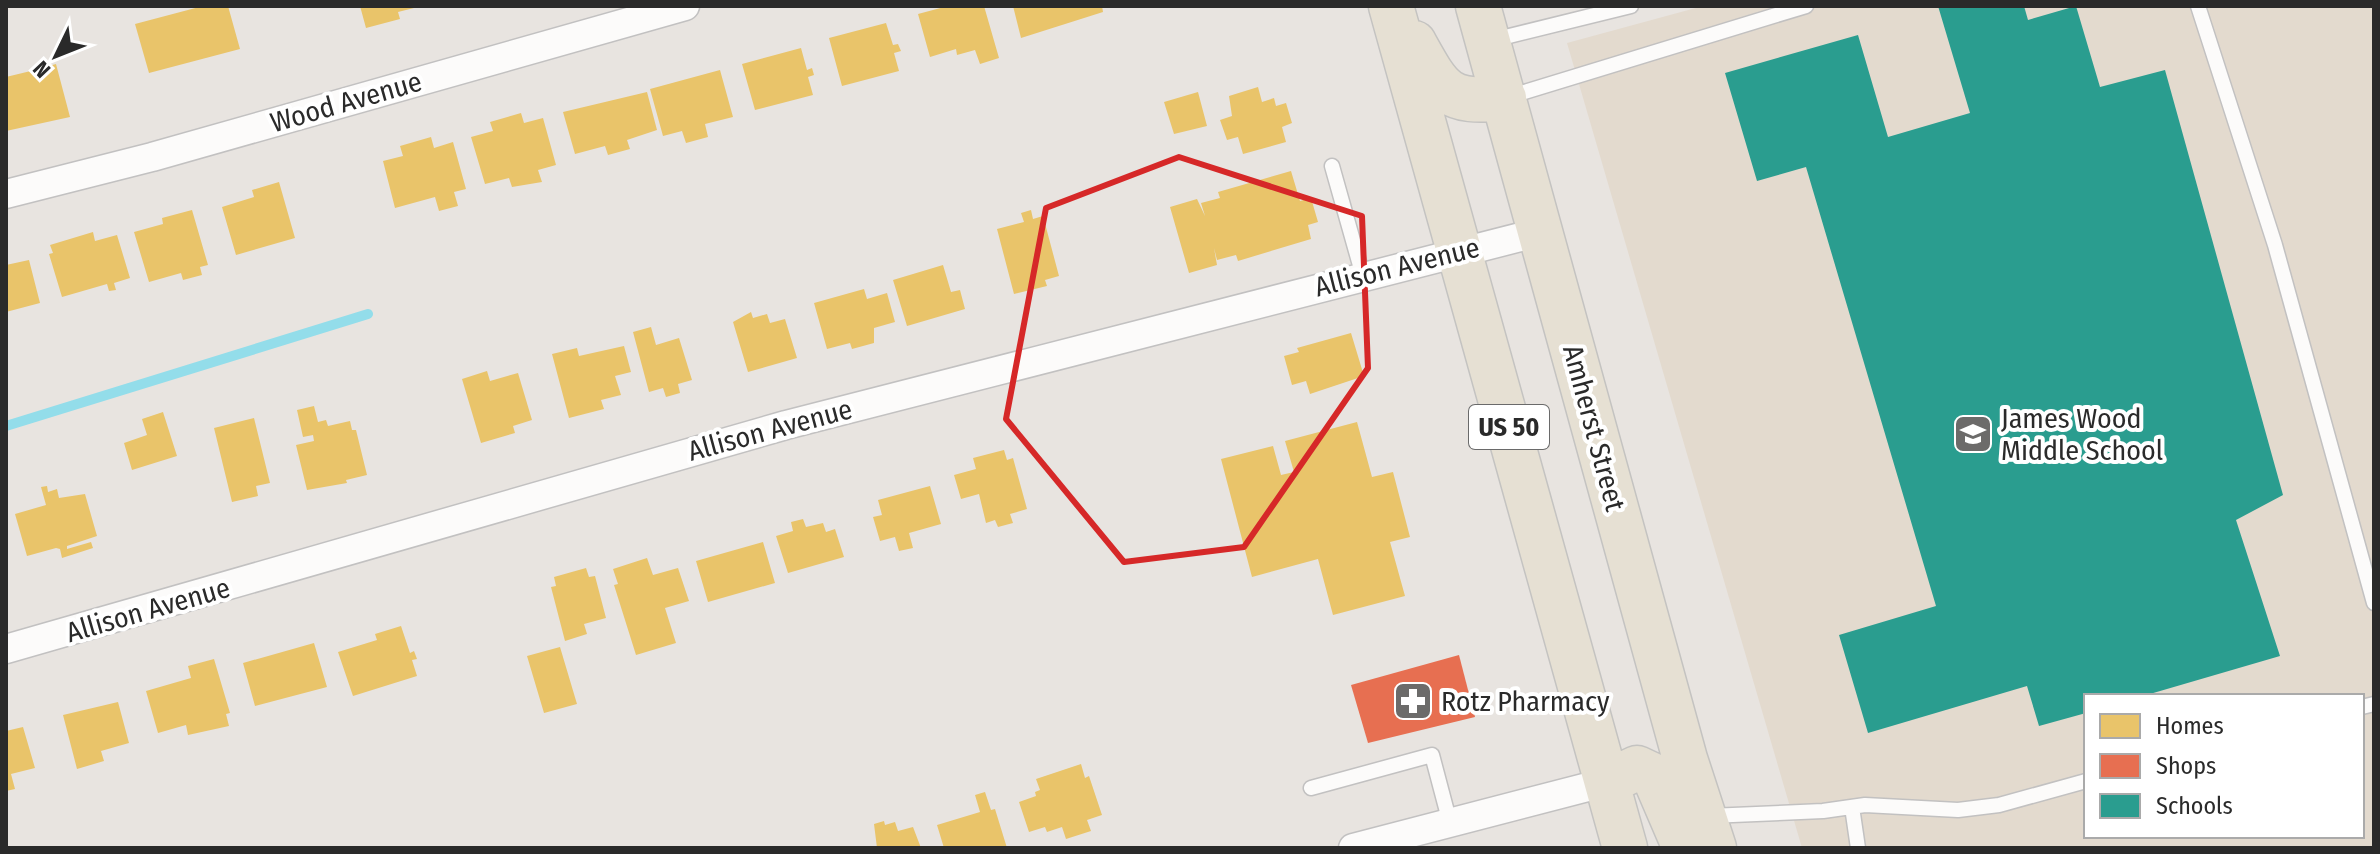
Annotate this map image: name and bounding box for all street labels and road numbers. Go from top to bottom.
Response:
street label: Wood Avenue [267,65,425,139]
street label: Allison Avenue [1311,231,1483,303]
street label: Amherst Street [1556,341,1632,516]
street label: Allison Avenue [684,392,856,468]
road number: US 50 [1469,405,1549,449]
street label: Allison Avenue [62,571,234,649]

